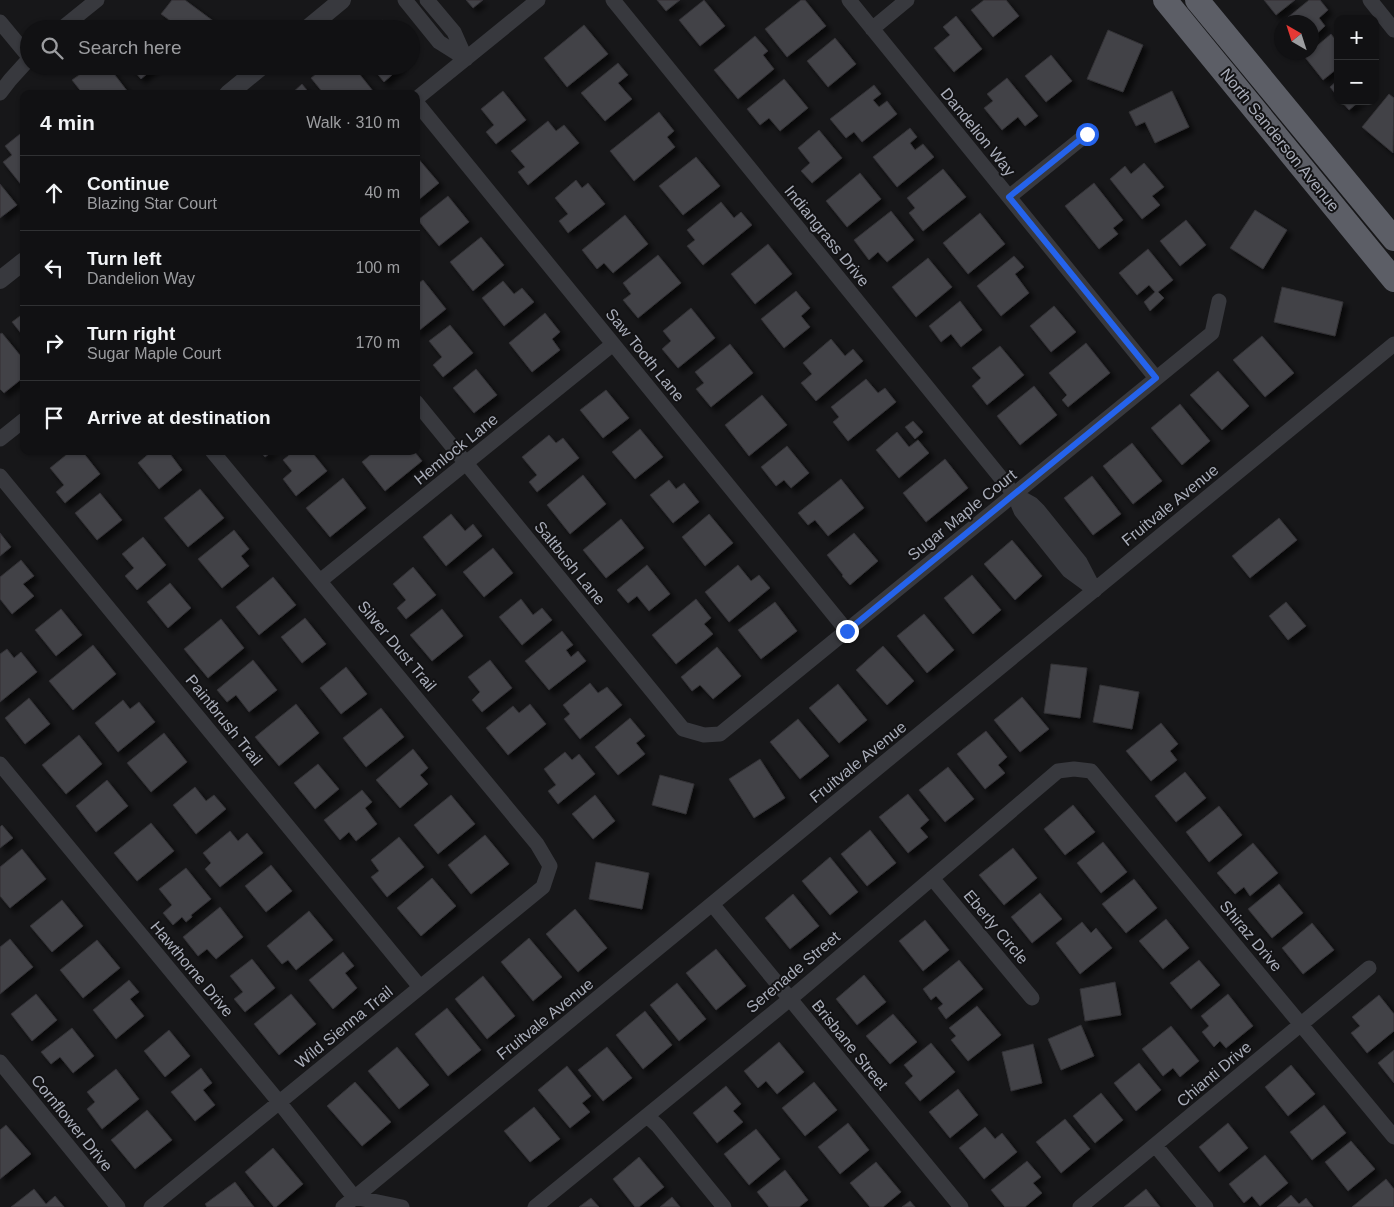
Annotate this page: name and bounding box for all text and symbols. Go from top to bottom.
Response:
north arrow [1274,15,1319,60]
map controls [1334,15,1379,105]
button: + [1334,15,1379,60]
search box [20,20,420,75]
icon: search [38,34,66,62]
text: Search here [78,37,182,58]
button: − [1334,60,1379,105]
street label: North Sanderson Avenue [1217,65,1343,215]
street label: Dandelion Way [937,85,1019,179]
text: 4 min [40,111,95,134]
text: Walk · 310 m [306,114,400,131]
route start [1076,123,1099,146]
text: Continue [87,173,169,194]
icon: ahead [40,179,68,207]
street label: Indiangrass Drive [781,182,873,290]
text: 40 m [364,184,400,201]
text: Blazing Star Court [87,195,217,212]
text: Turn left [87,248,162,269]
icon: left [40,254,68,282]
text: 100 m [356,259,400,276]
text: Dandelion Way [87,270,195,287]
street label: Saw Tooth Lane [602,305,688,405]
text: Turn right [87,323,175,344]
icon: right [40,329,68,357]
text: 170 m [356,334,400,351]
text: Sugar Maple Court [87,345,221,362]
icon: arrive [40,404,68,432]
text: Arrive at destination [87,407,271,428]
street label: Hemlock Lane [411,410,501,488]
street label: Fruitvale Avenue [1118,461,1222,549]
street label: Sugar Maple Court [904,466,1020,564]
street label: Saltbush Lane [531,518,609,608]
street label: Silver Dust Trail [354,598,440,694]
route end [836,620,859,643]
street label: Paintbrush Trail [182,671,266,769]
street label: Fruitvale Avenue [806,718,910,806]
street label: Eberly Circle [960,887,1032,967]
street label: Shiraz Drive [1216,897,1286,975]
street label: Hawthorne Drive [147,918,237,1020]
street label: Serenade Street [743,928,844,1016]
street label: Fruitvale Avenue [493,975,597,1063]
street label: Wild Sienna Trail [292,983,396,1071]
street label: Brisbane Street [809,997,892,1094]
street label: Chianti Drive [1173,1038,1255,1110]
street label: Cornflower Drive [28,1071,116,1175]

